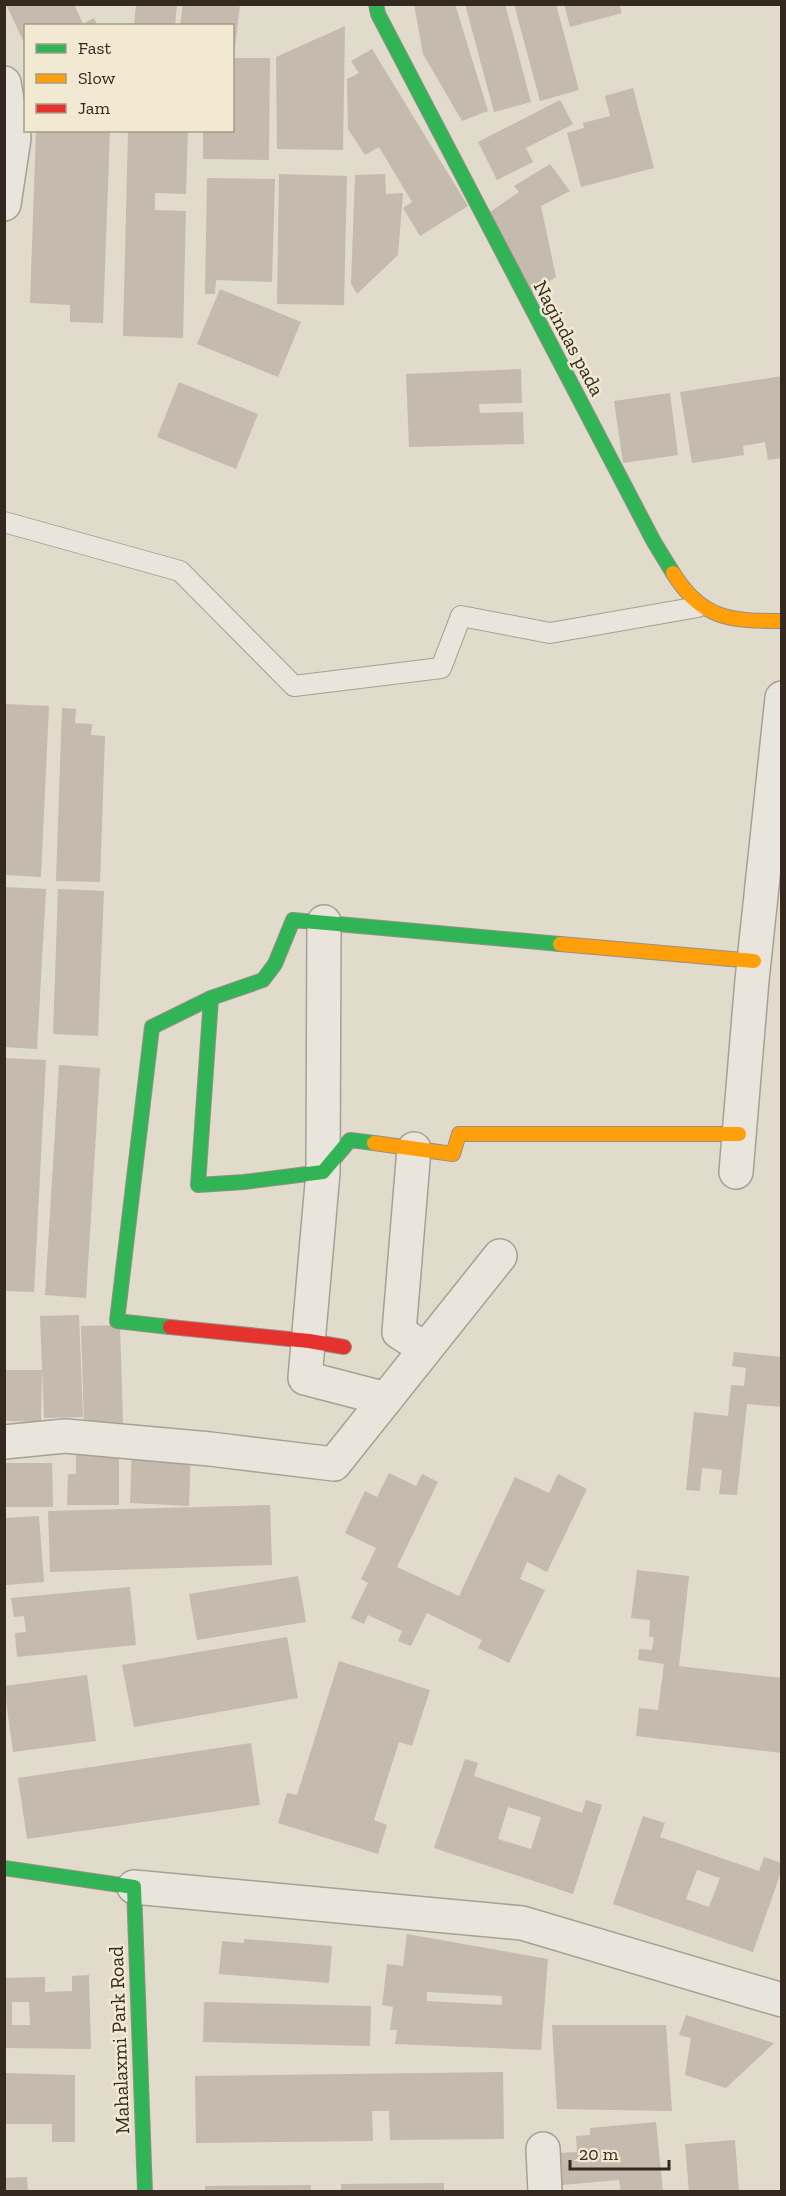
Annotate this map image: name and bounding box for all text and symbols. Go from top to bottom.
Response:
legend [24,24,234,132]
text: Fast [78,37,111,59]
text: Slow [78,67,115,89]
text: Jam [78,97,110,119]
street label: Nagindas pada [529,276,610,400]
street label: Mahalaxmi Park Road [104,1946,134,2134]
scale bar [570,2133,669,2171]
text: 20 m [579,2143,619,2165]

